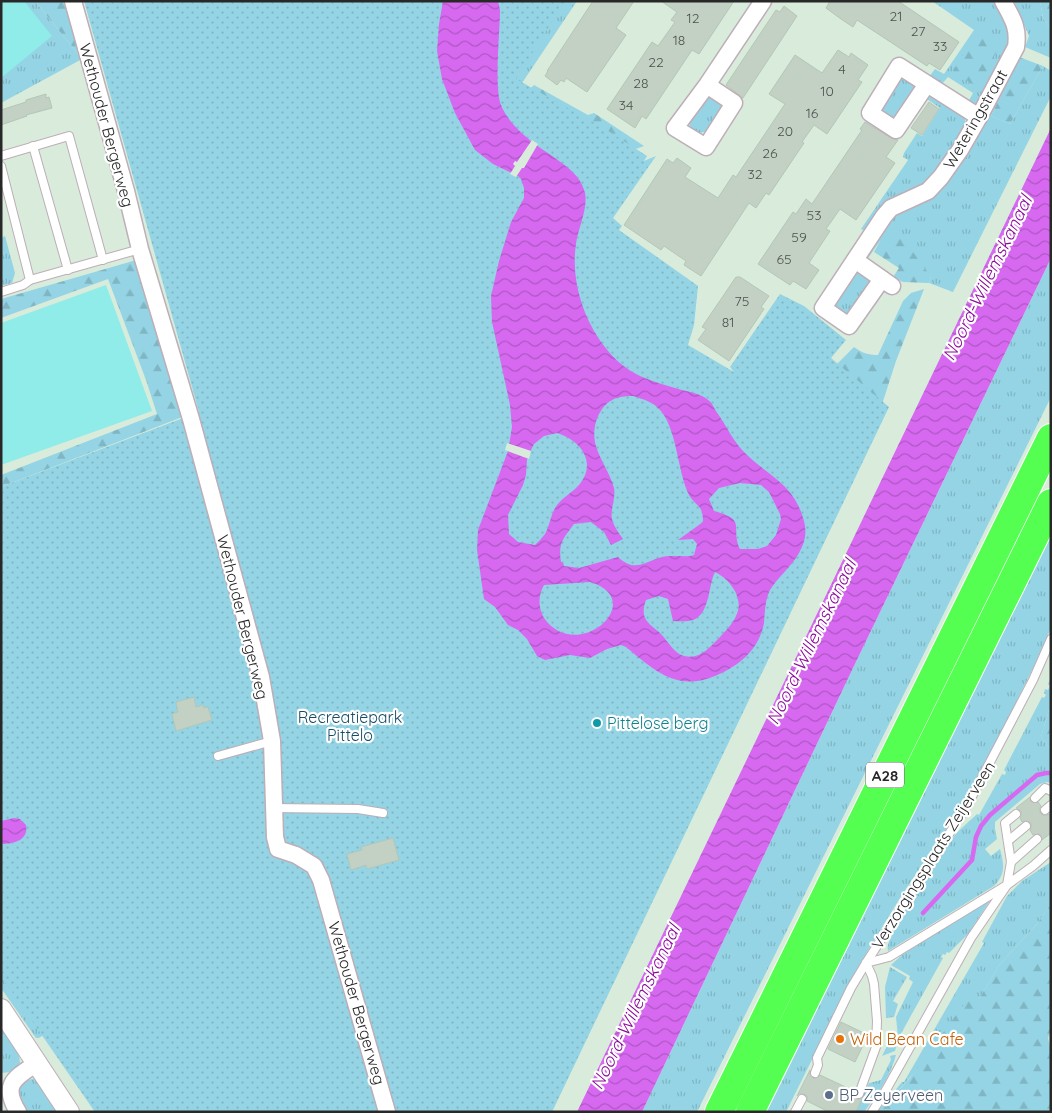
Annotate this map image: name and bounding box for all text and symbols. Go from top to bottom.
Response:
house number: 21 [890,7,902,25]
house number: 12 [687,9,700,27]
house number: 27 [911,22,925,40]
house number: 18 [673,31,685,49]
house number: 33 [933,37,947,55]
street label: Wethouder Bergerweg [75,41,139,209]
house number: 22 [648,53,664,71]
house number: 4 [838,60,846,78]
street label: Weteringstraat [939,66,1011,172]
house number: 28 [633,74,649,92]
house number: 10 [820,82,834,100]
house number: 34 [619,96,633,114]
house number: 16 [806,104,819,122]
house number: 20 [777,122,793,140]
house number: 26 [762,144,778,162]
house number: 32 [747,165,763,183]
water label: Noord-Willemskanaal [937,190,1038,364]
house number: 53 [807,206,821,224]
house number: 59 [791,228,807,246]
house number: 65 [776,250,792,268]
house number: 75 [735,292,749,310]
house number: 81 [722,313,734,331]
street label: Wethouder Bergerweg [213,533,273,701]
water label: Noord-Willemskanaal [761,554,862,728]
park label: Recreatiepark Pittelo [298,707,402,745]
place label: Pittelose berg [607,713,709,733]
marker: Pittelose berg [591,717,603,729]
street label: Verzorgingsplaats Zeijerveen [867,757,999,953]
road number: A28 [866,762,904,788]
street label: Wethouder Bergerweg [324,919,390,1087]
water label: Noord-Willemskanaal [585,919,686,1093]
place label: Wild Bean Cafe [850,1029,964,1049]
marker: Wild Bean Cafe [834,1033,846,1045]
place label: BP Zeyerveen [839,1085,943,1105]
marker: BP Zeyerveen [823,1089,835,1101]

